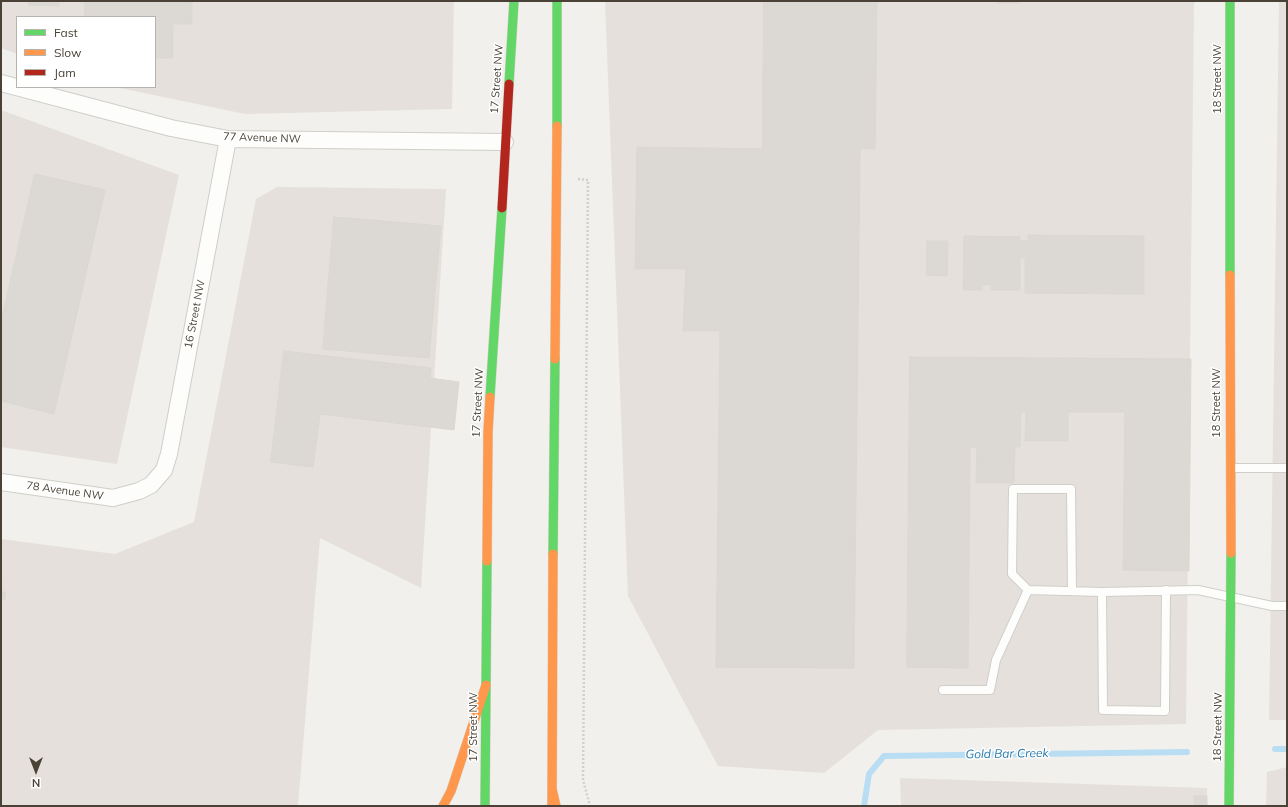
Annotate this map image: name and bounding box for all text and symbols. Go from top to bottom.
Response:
legend [16,16,156,88]
text: Fast [54,25,78,40]
street label: 17 Street NW [488,44,506,114]
street label: 18 Street NW [1211,44,1225,114]
text: Slow [54,45,82,60]
text: Jam [54,65,76,80]
street label: 77 Avenue NW [223,130,301,146]
street label: 16 Street NW [182,278,208,350]
street label: 17 Street NW [470,368,486,438]
street label: 18 Street NW [1210,368,1224,438]
street label: 78 Avenue NW [26,479,104,503]
street label: 17 Street NW [467,692,481,762]
street label: 18 Street NW [1211,692,1225,762]
water label: Gold Bar Creek [965,746,1049,762]
north arrow [16,751,56,791]
text: N [32,776,40,790]

